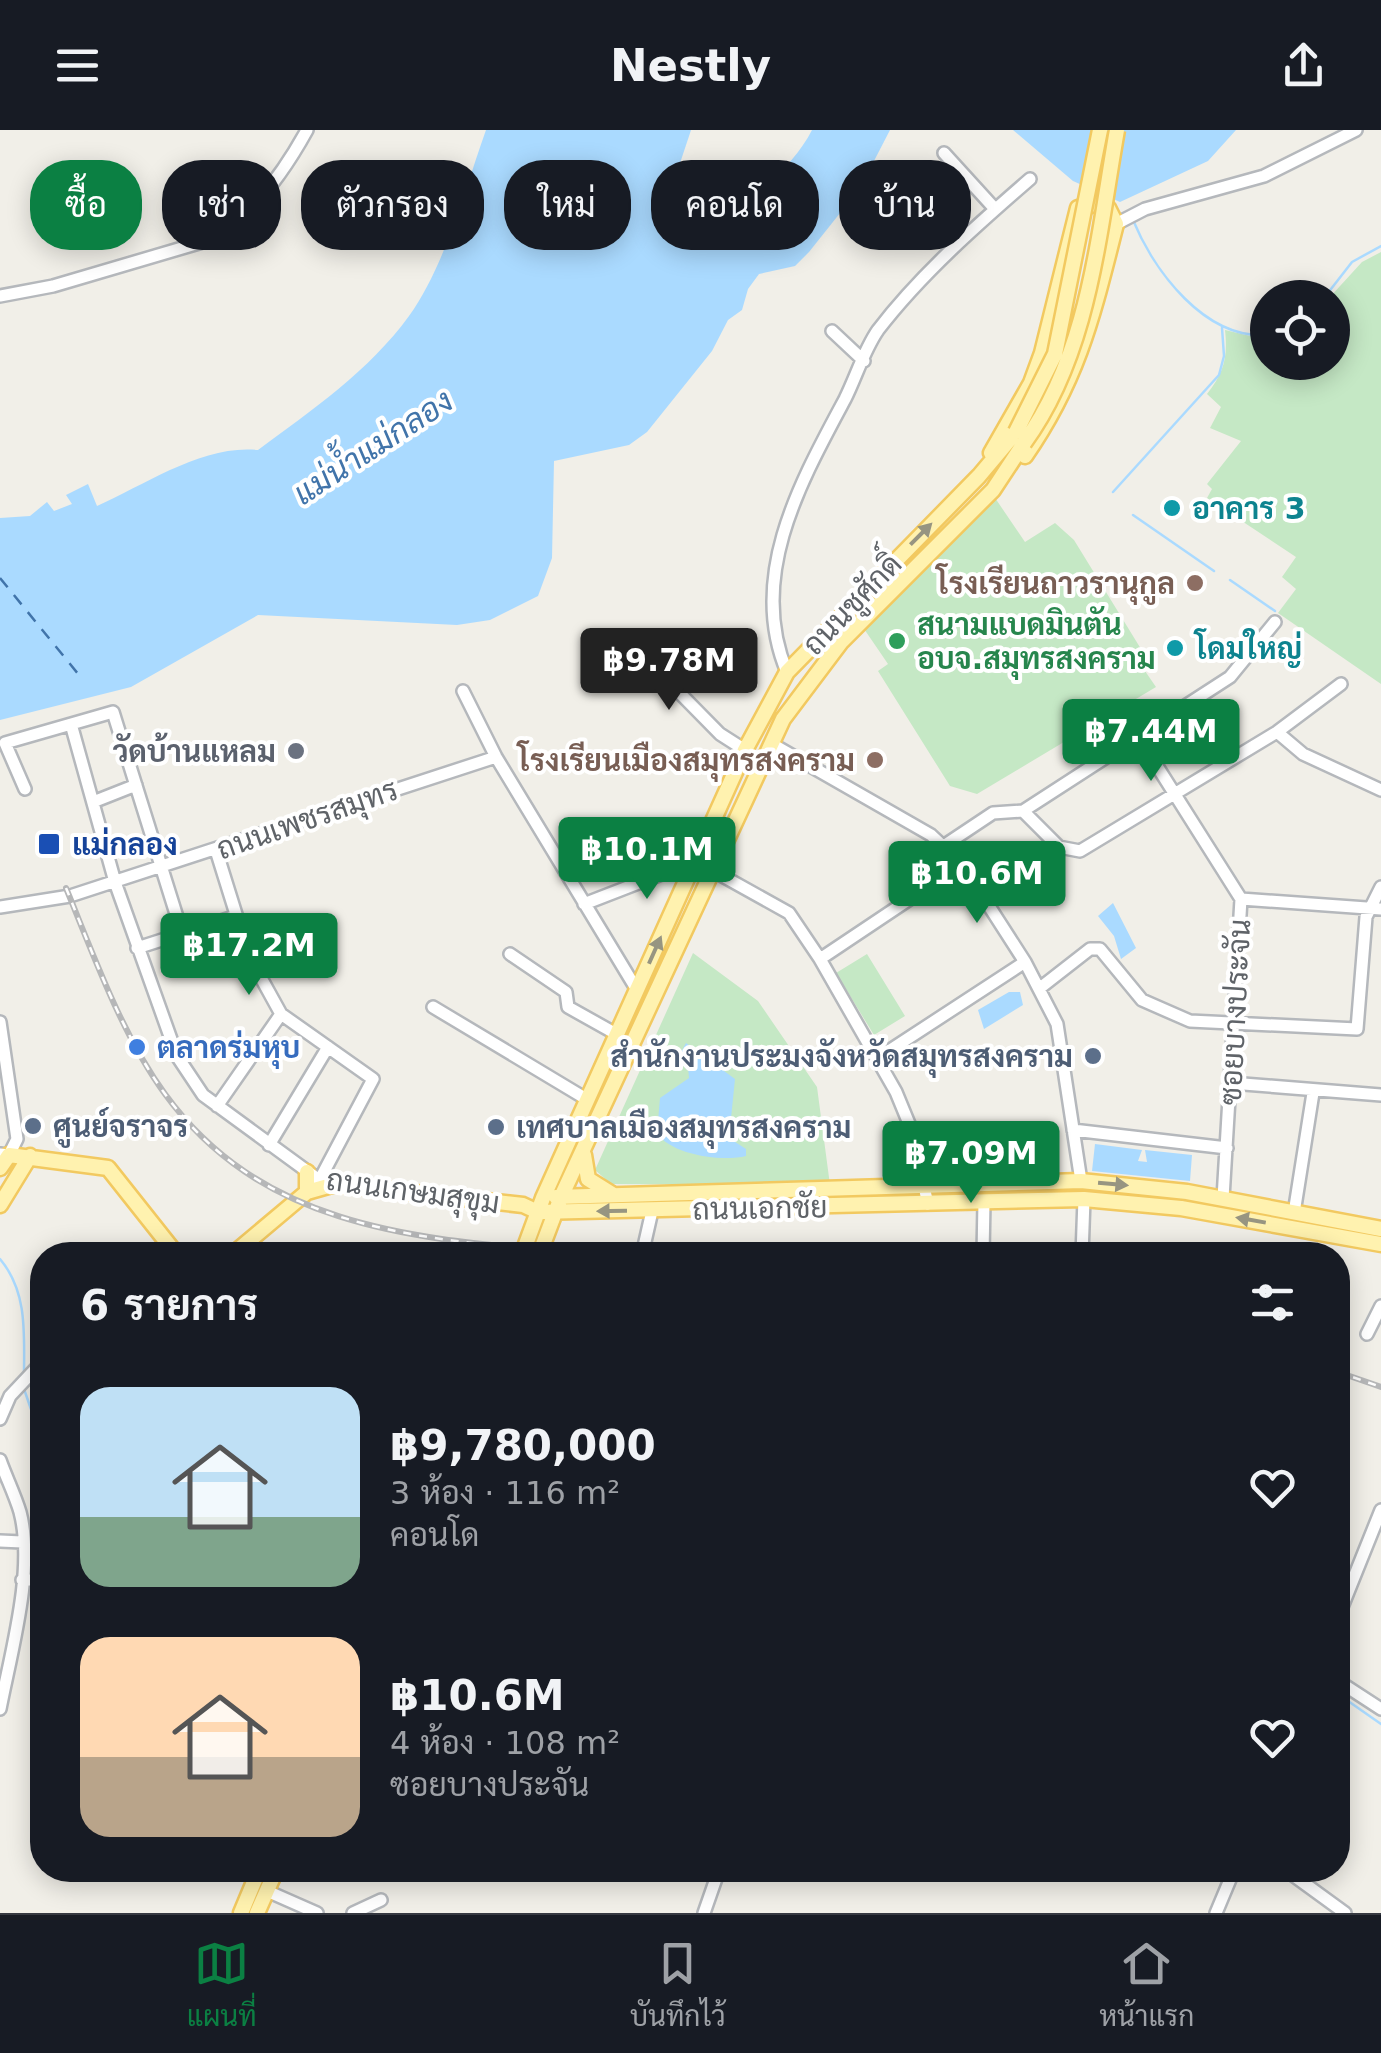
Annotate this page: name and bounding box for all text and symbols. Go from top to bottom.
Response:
icon: menu [50,38,105,93]
icon: share [1276,38,1331,93]
text: Nestly [610,39,771,92]
chip: ซื้อ [30,160,142,250]
chip: เช่า [162,160,281,250]
chip: ตัวกรอง [301,160,484,250]
chip: ใหม่ [504,160,631,250]
chip: คอนโด [651,160,819,250]
chip: บ้าน [839,160,971,250]
map controls [1250,280,1350,380]
button: locate [1250,280,1350,380]
water label: แม่น้ำแม่กลอง [281,373,460,513]
place label: อาคาร 3 [1192,491,1306,526]
marker: อาคาร 3 [1161,497,1183,519]
one-way arrow [908,522,932,546]
street label: ถนนชูศักดิ์ [789,540,911,664]
place label: โรงเรียนถาวรานุกูล [935,563,1175,605]
marker: โรงเรียนถาวรานุกูล [1184,572,1206,594]
place label: สนามแบดมินตัน อบจ.สมุทรสงคราม [917,606,1156,680]
pin: ฿9.78M [588,628,750,713]
place label: โดมใหญ่ [1193,628,1302,668]
marker: สนามแบดมินตัน อบจ.สมุทรสงคราม [886,630,908,652]
marker: โดมใหญ่ [1164,637,1186,659]
text: ฿9.78M [602,641,736,679]
pin: ฿7.44M [1070,699,1232,784]
text: ฿7.44M [1084,712,1218,750]
place label: วัดบ้านแหลม [112,732,276,769]
marker: วัดบ้านแหลม [285,740,307,762]
place label: โรงเรียนเมืองสมุทรสงคราม [516,740,855,782]
marker: โรงเรียนเมืองสมุทรสงคราม [864,749,886,771]
street label: ถนนเพชรสมุทร [212,772,403,870]
pin: ฿10.1M [566,817,728,902]
place label: แม่กลอง [72,827,178,862]
text: ฿10.1M [580,830,714,868]
marker: แม่กลอง [36,831,62,857]
pin: ฿10.6M [896,841,1058,926]
text: ฿10.6M [910,854,1044,892]
pin: ฿17.2M [168,913,330,998]
street label: ซอยบางประจัน [1212,918,1257,1106]
text: ฿17.2M [182,926,316,964]
one-way arrow [647,935,664,964]
place label: ตลาดร่มหุบ [157,1030,300,1069]
marker: ตลาดร่มหุบ [126,1036,148,1058]
place label: สำนักงานประมงจังหวัดสมุทรสงคราม [610,1038,1073,1078]
marker: สำนักงานประมงจังหวัดสมุทรสงคราม [1082,1045,1104,1067]
place label: ศูนย์จราจร [53,1107,188,1148]
place label: เทศบาลเมืองสมุทรสงคราม [516,1108,851,1149]
marker: ศูนย์จราจร [22,1115,44,1137]
marker: เทศบาลเมืองสมุทรสงคราม [485,1116,507,1138]
pin: ฿7.09M [890,1121,1052,1206]
text: ฿7.09M [904,1134,1038,1172]
street label: ถนนเกษมสุขุม [324,1162,502,1224]
one-way arrow [1098,1176,1130,1192]
street label: ถนนเอกชัย [692,1188,828,1227]
one-way arrow [596,1203,628,1219]
one-way arrow [1234,1212,1266,1227]
icon: filters [1245,1275,1300,1330]
text: 6 รายการ [80,1281,258,1330]
text: ฿9,780,000 [390,1421,656,1470]
icon: home [160,1427,280,1547]
icon: heart [1245,1460,1300,1515]
text: 3 ห้อง · 116 m² [390,1474,620,1512]
text: คอนโด [390,1516,480,1554]
text: ฿10.6M [390,1671,565,1720]
icon: home [160,1677,280,1797]
icon: heart [1245,1710,1300,1765]
text: 4 ห้อง · 108 m² [390,1724,620,1762]
text: ซอยบางประจัน [390,1766,589,1804]
tab: แผนที่ [187,1936,257,2033]
tab: บันทึกไว้ [630,1936,726,2033]
tab: หน้าแรก [1099,1936,1194,2033]

